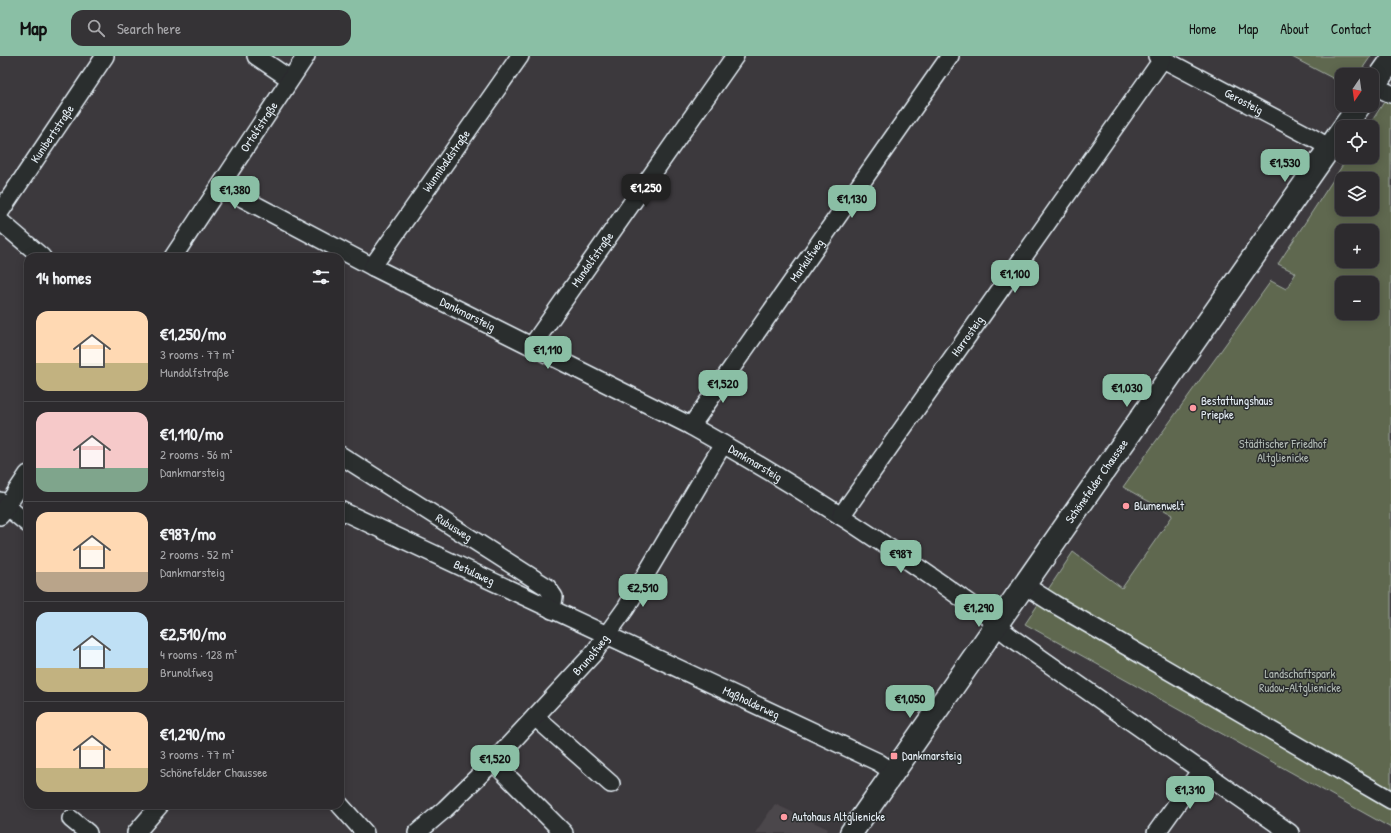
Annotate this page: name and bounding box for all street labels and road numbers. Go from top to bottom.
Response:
street label: Gerosteig [1222,84,1266,118]
street label: Ortolfstraße [236,98,282,155]
street label: Kunibertstraße [26,101,78,166]
street label: Wunnibaldstraße [418,126,474,195]
street label: Mundolfstraße [567,228,617,290]
street label: Markulfweg [785,235,828,285]
street label: Dankmarsteig [437,293,498,335]
street label: Harrosteig [947,312,987,359]
street label: Schönefelder Chaussee [1061,435,1132,527]
street label: Dankmarsteig [725,440,786,485]
street label: Rubusweg [433,509,476,545]
street label: Betulaweg [451,555,498,589]
street label: Brunolfweg [568,631,612,679]
street label: Maßholderweg [720,681,783,723]

